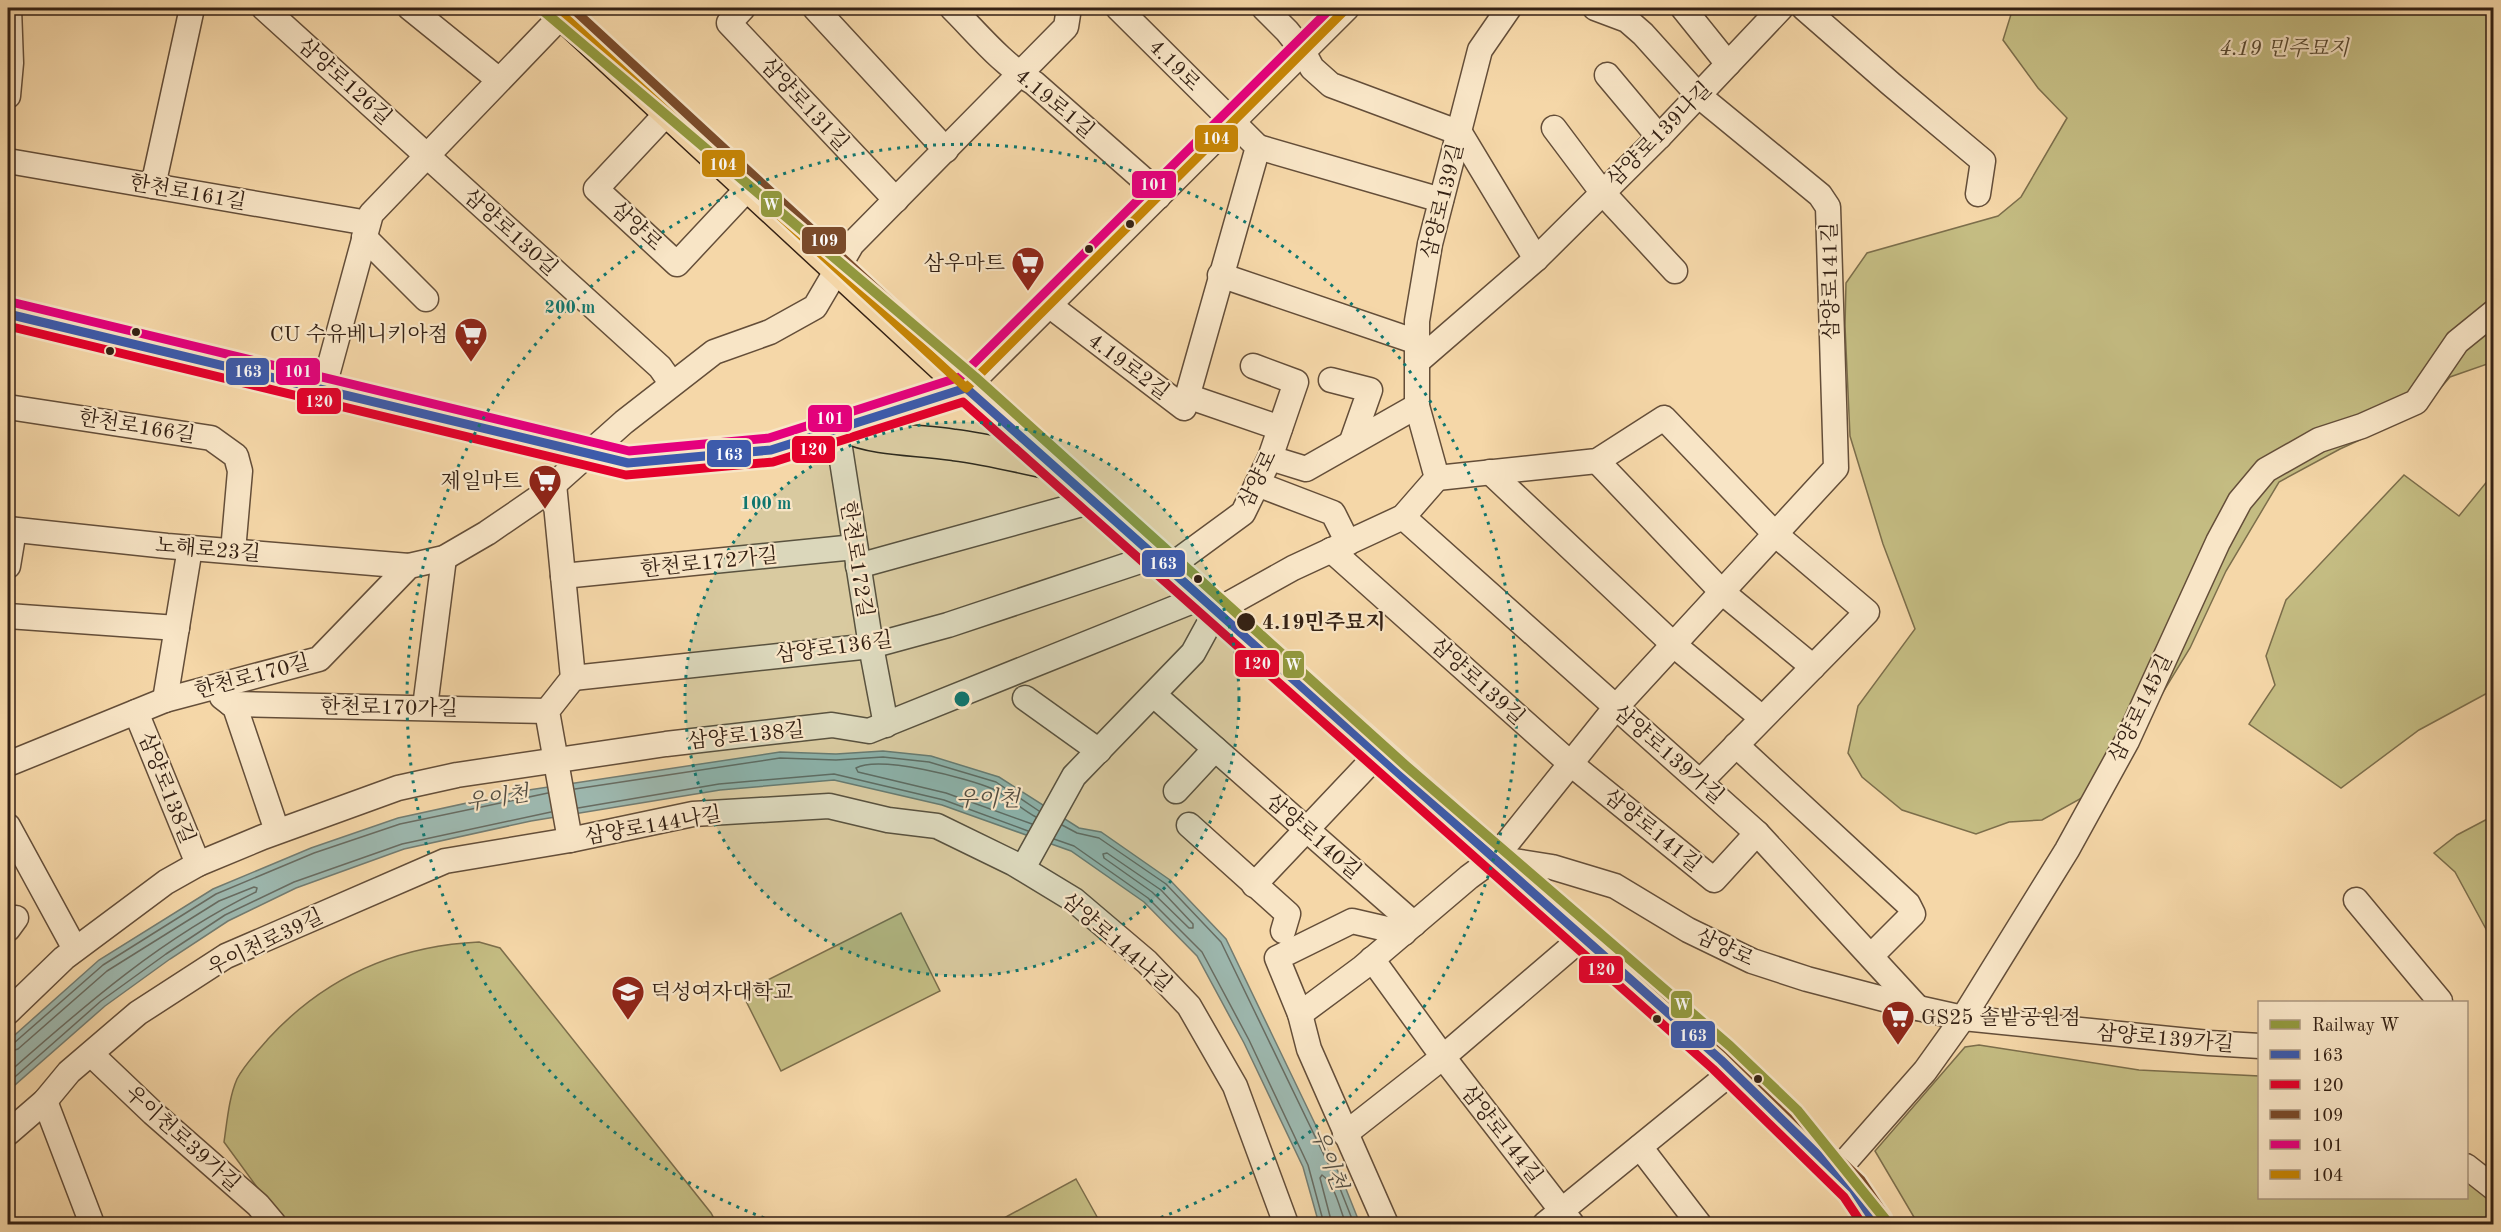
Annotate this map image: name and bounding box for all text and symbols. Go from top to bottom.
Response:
street label: 삼양로126길 [293,33,396,129]
street label: 4.19로 [1144,36,1204,96]
park label: 4.19 민주묘지 [2219,37,2350,60]
street label: 삼양로131길 [756,53,853,155]
street label: 4.19로1길 [1011,64,1099,143]
street label: 삼양로139나길 [1602,77,1716,191]
line badge: 104 [1194,124,1239,153]
text: 104 [1202,132,1230,148]
street label: 삼양로139길 [1417,141,1468,261]
line badge: 104 [701,149,746,178]
text: 104 [709,158,737,174]
line badge: 101 [1131,170,1177,199]
street label: 한천로161길 [128,171,248,214]
text: 101 [1140,178,1168,194]
street label: 삼양로130길 [459,184,562,280]
line badge: W [760,190,783,218]
street label: 삼양로 [607,197,667,256]
text: W [762,198,780,214]
unlabelled marker [1124,218,1136,230]
street label: 삼양로141길 [1818,222,1843,340]
line badge: 109 [801,226,847,255]
text: 109 [810,234,838,250]
unlabelled marker [1083,243,1095,255]
supermarket icon: 삼우마트 [1010,245,1046,292]
place label: 삼우마트 [924,252,1005,275]
text: 200 m [545,299,595,317]
supermarket icon: CU 수유베니키아점 [453,316,489,363]
place label: CU 수유베니키아점 [270,323,448,346]
unlabelled marker [130,326,142,338]
street label: 4.19로2길 [1084,329,1174,404]
unlabelled marker [104,345,116,357]
line badge: 163 [225,357,270,386]
line badge: 101 [275,357,321,386]
text: 163 [234,365,262,381]
text: 101 [284,365,312,381]
line badge: 120 [296,387,342,415]
text: 120 [305,395,333,411]
line badge: 101 [807,404,853,433]
street label: 한천로166길 [77,406,197,447]
text: 101 [816,412,844,428]
line badge: 120 [791,435,836,464]
line badge: 163 [706,439,752,468]
text: 120 [799,443,827,459]
street label: 삼양로 [1234,447,1281,512]
text: 163 [715,448,743,464]
supermarket icon: 제일마트 [527,463,563,510]
place label: 제일마트 [441,470,522,493]
text: 100 m [741,495,791,513]
street label: 한천로172길 [836,499,877,619]
street label: 노해로23길 [154,533,262,566]
street label: 한천로172가길 [639,544,779,581]
line badge: 163 [1141,549,1186,578]
text: 163 [1149,557,1177,573]
unlabelled marker [1192,573,1204,585]
place label: 4.19민주묘지 [1262,610,1386,634]
marker: 4.19민주묘지 [1235,611,1257,633]
street label: 삼양로136길 [774,628,894,667]
street label: 삼양로139길 [1426,633,1529,729]
line badge: 120 [1234,649,1280,678]
street label: 한천로170길 [192,650,312,703]
line badge: W [1282,650,1305,679]
street label: 삼양로145길 [2104,650,2177,766]
text: 120 [1243,657,1271,673]
text: W [1284,658,1302,674]
centre of rings [952,689,972,709]
street label: 한천로170가길 [320,695,458,720]
street label: 삼양로139가길 [1609,700,1728,808]
street label: 삼양로138길 [686,718,806,753]
street label: 삼양로138길 [134,729,199,847]
water label: 우이천 [464,781,532,815]
street label: 삼양로141길 [1600,784,1706,876]
water label: 우이천 [956,787,1022,811]
street label: 삼양로140길 [1262,789,1366,884]
street label: 삼양로144나길 [583,802,723,849]
street label: 삼양로144나길 [1057,888,1176,996]
street label: 우이천로39길 [204,905,327,980]
street label: 삼양로 [1692,924,1757,971]
line badge: 120 [1578,955,1624,984]
text: 120 [1587,963,1615,979]
school or university icon: 덕성여자대학교 [610,974,646,1021]
place label: 덕성여자대학교 [651,981,793,1004]
line badge: W [1670,990,1693,1019]
text: W [1673,998,1691,1014]
supermarket icon: GS25 솔밭공원점 [1880,999,1916,1046]
legend [2258,1001,2468,1199]
place label: GS25 솔밭공원점 [1921,1006,2081,1029]
unlabelled marker [1651,1013,1663,1025]
text: Railway W [2312,1017,2399,1035]
line badge: 163 [1670,1020,1716,1049]
street label: 삼양로139가길 [2095,1021,2235,1056]
text: 163 [1679,1029,1707,1045]
text: 163 [2312,1047,2343,1065]
unlabelled marker [1752,1073,1764,1085]
text: 120 [2312,1077,2343,1095]
street label: 우이천로39가길 [121,1081,245,1196]
street label: 삼양로144길 [1456,1081,1547,1188]
text: 109 [2312,1107,2343,1125]
water label: 우이천 [1306,1125,1352,1195]
text: 101 [2312,1137,2343,1155]
text: 104 [2312,1167,2343,1185]

